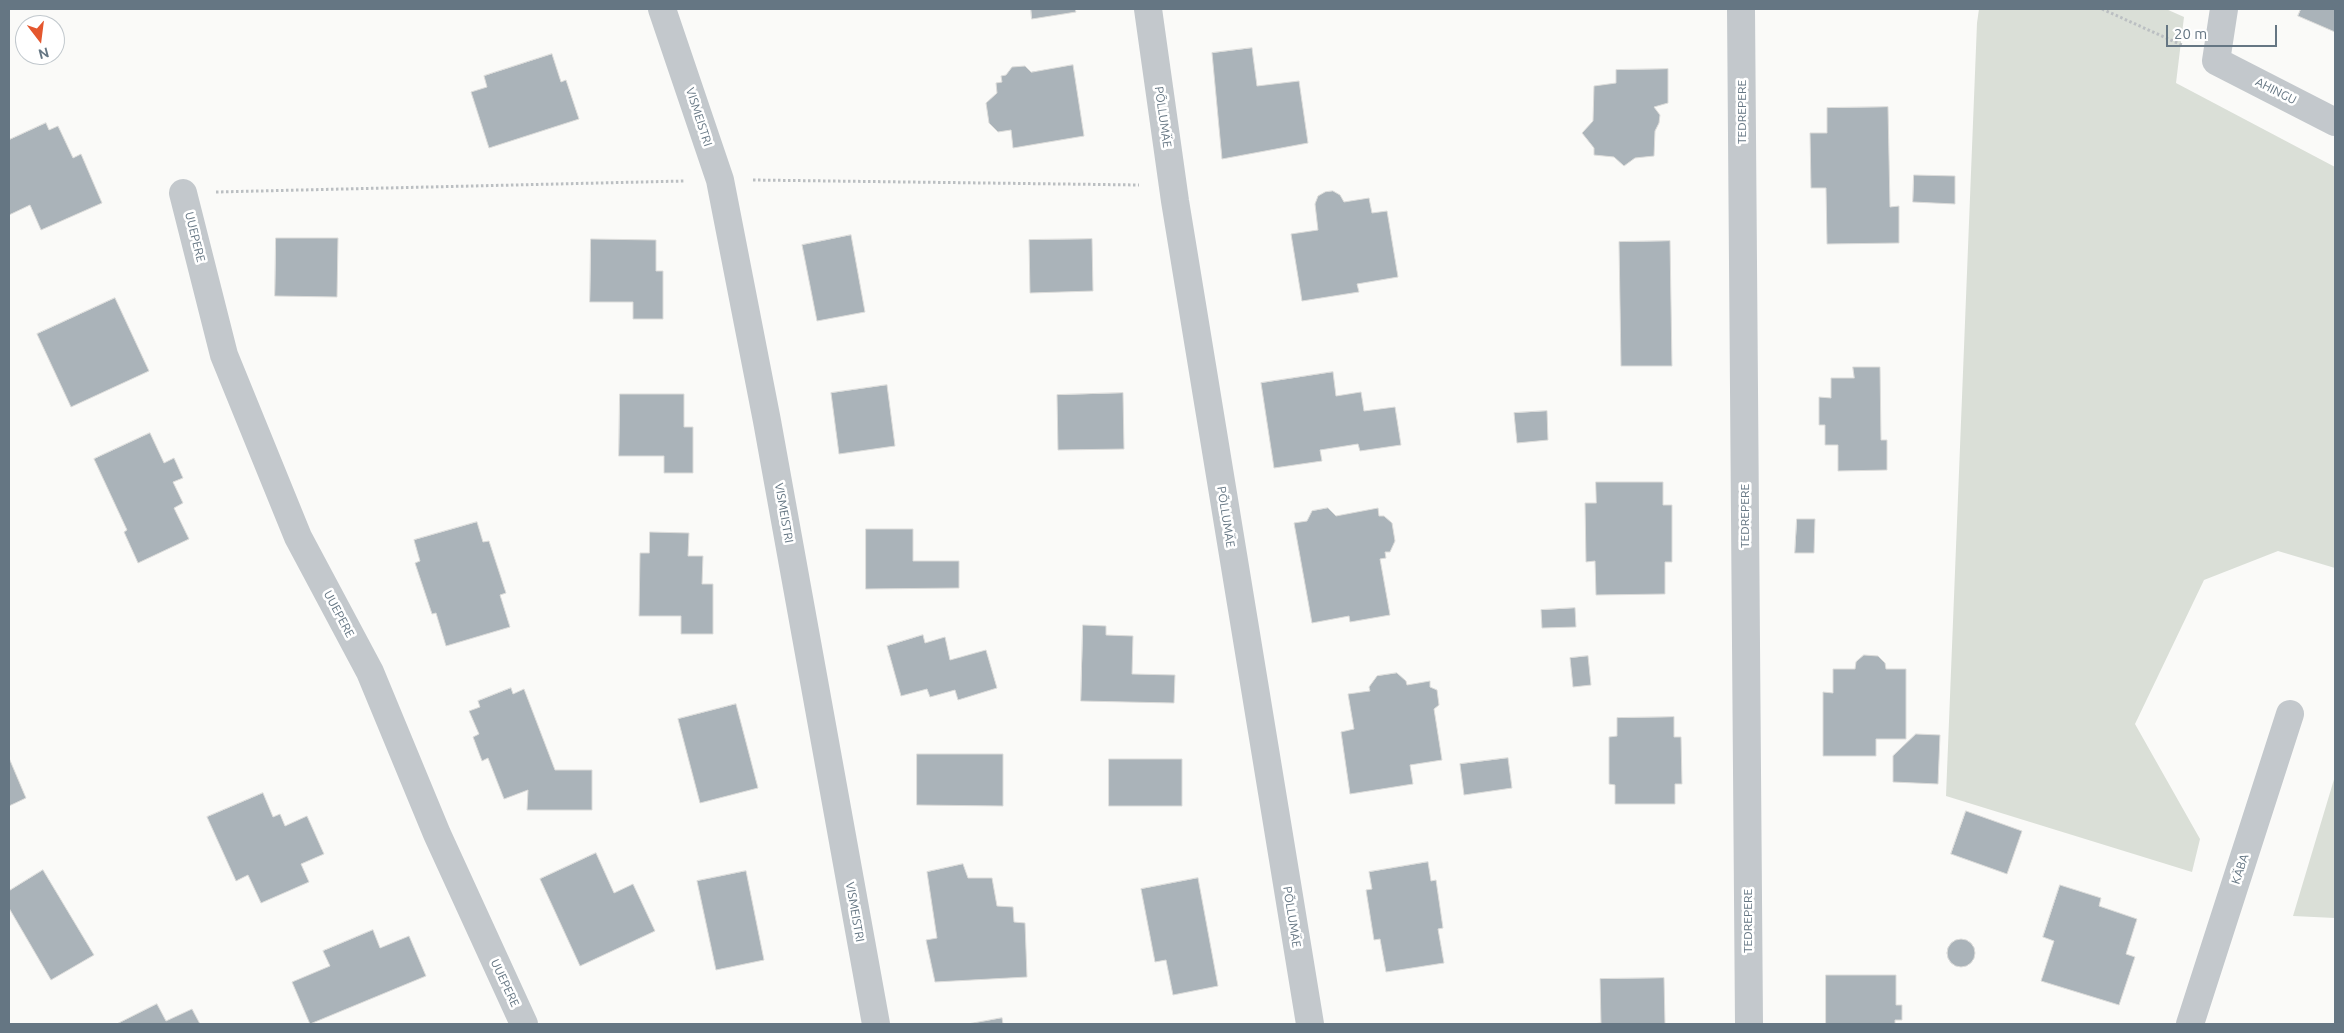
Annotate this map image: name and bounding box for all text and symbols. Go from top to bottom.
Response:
north arrow [15,15,65,65]
scale bar [2169,15,2280,47]
text: 20 m [2174,25,2207,42]
text: N [37,44,51,63]
street label: AHINGU [2253,75,2299,107]
street label: TEDREPERE [1735,80,1749,144]
street label: PÕLLUMÄE [1152,85,1174,149]
street label: VISMEISTRI [683,86,715,148]
street label: UUEPERE [182,210,208,264]
street label: VISMEISTRI [772,482,796,544]
street label: TEDREPERE [1738,484,1752,548]
street label: PÕLLUMÄE [1214,485,1238,549]
street label: UUEPERE [321,588,357,640]
street label: KÄBA [2228,852,2252,886]
street label: VISMEISTRI [843,881,867,943]
street label: PÕLLUMÄE [1280,885,1304,949]
street label: TEDREPERE [1741,889,1755,953]
street label: UUEPERE [488,957,522,1009]

